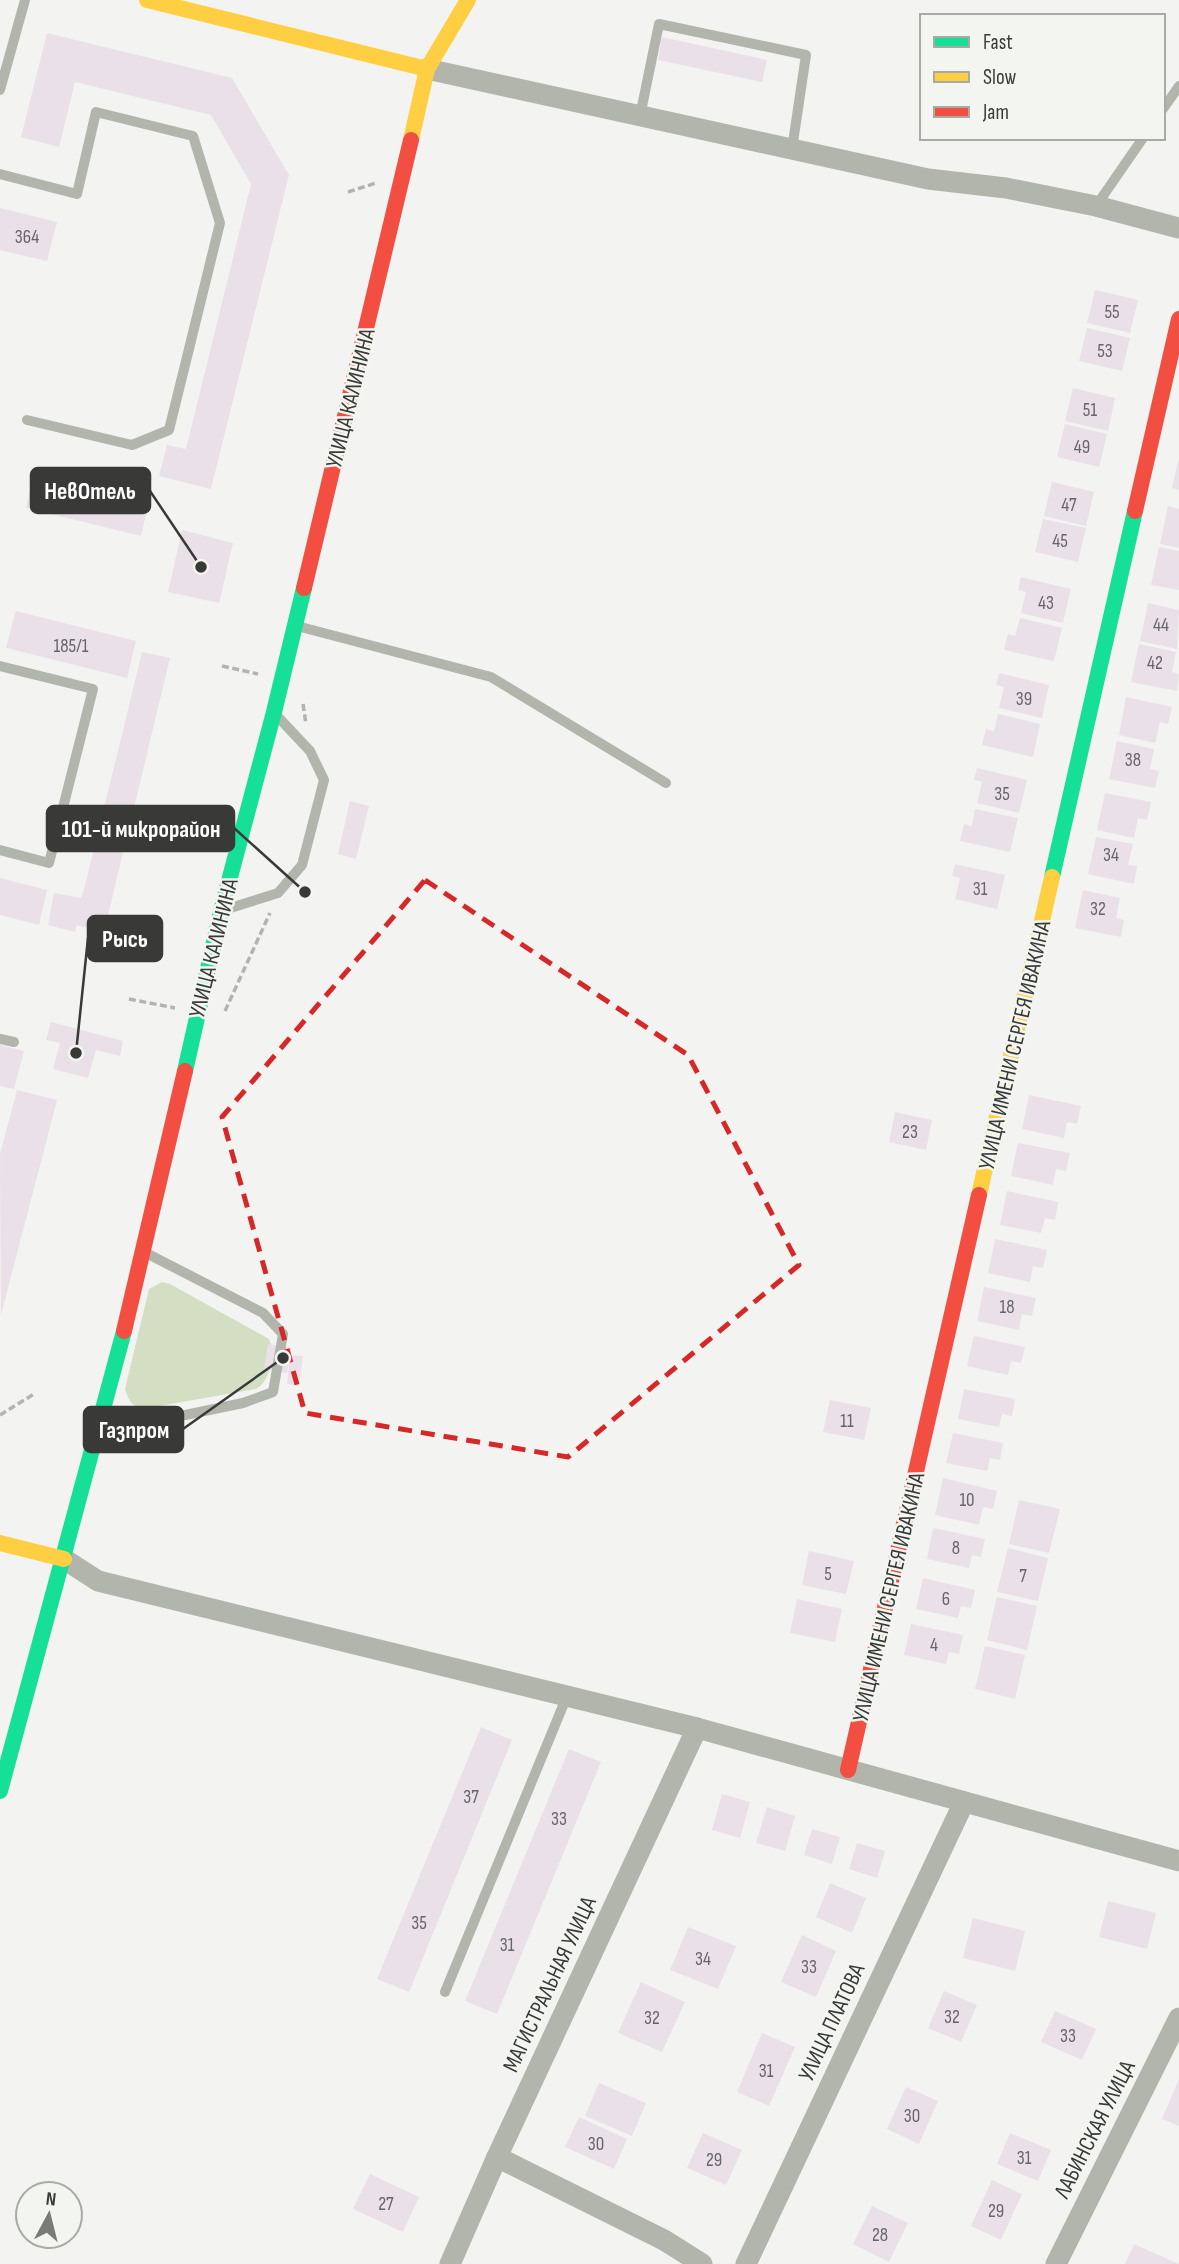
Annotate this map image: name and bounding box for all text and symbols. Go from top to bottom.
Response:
legend [920,14,1165,140]
text: Fast [983,30,1013,55]
text: Slow [983,65,1017,90]
text: Jam [982,100,1009,125]
house number: 364 [15,226,39,249]
house number: 55 [1104,301,1120,324]
street label: УЛИЦА КАЛИНИНА [320,326,382,471]
house number: 53 [1097,340,1113,363]
house number: 51 [1083,399,1097,422]
house number: 49 [1074,436,1090,459]
callout: НевОтель [31,468,150,513]
text: НевОтель [44,477,136,506]
house number: 47 [1061,494,1077,517]
house number: 45 [1052,530,1068,553]
house number: 43 [1038,592,1054,615]
house number: 44 [1153,614,1169,637]
house number: 185/1 [54,635,89,658]
house number: 42 [1147,652,1163,675]
house number: 39 [1016,688,1032,711]
house number: 38 [1125,749,1141,772]
house number: 35 [994,783,1010,806]
callout: 101-й микрорайон [47,806,234,851]
text: 101-й микрорайон [61,815,221,844]
house number: 34 [1103,844,1119,867]
street label: УЛИЦА КАЛИНИНА [183,876,245,1021]
house number: 31 [973,878,988,901]
house number: 32 [1090,898,1106,921]
callout: Рысь [88,916,162,961]
street label: УЛИЦА ИМЕНИ СЕРГЕЯ ИВАКИНА [973,918,1057,1172]
text: Рысь [102,925,148,954]
house number: 23 [902,1121,918,1144]
house number: 18 [1000,1296,1014,1319]
callout: Газпром [84,1407,183,1452]
house number: 11 [840,1410,854,1433]
text: Газпром [99,1416,169,1445]
street label: УЛИЦА ИМЕНИ СЕРГЕЯ ИВАКИНА [847,1470,931,1724]
house number: 10 [959,1489,975,1512]
house number: 8 [952,1537,960,1560]
house number: 5 [824,1563,832,1586]
house number: 7 [1019,1565,1027,1588]
house number: 6 [942,1588,950,1611]
house number: 4 [930,1634,938,1657]
house number: 37 [463,1786,479,1809]
house number: 33 [551,1808,567,1831]
street label: МАГИСТРАЛЬНАЯ УЛИЦА [497,1892,603,2077]
house number: 35 [411,1912,427,1935]
house number: 31 [500,1934,515,1957]
house number: 34 [695,1948,711,1971]
house number: 33 [801,1956,817,1979]
street label: УЛИЦА ПЛАТОВА [793,1959,871,2086]
house number: 32 [944,2006,960,2029]
house number: 32 [644,2007,660,2030]
house number: 33 [1060,2025,1076,2048]
street label: ЛАБИНСКАЯ УЛИЦА [1048,2056,1142,2204]
house number: 31 [759,2060,774,2083]
house number: 30 [904,2105,920,2128]
house number: 30 [588,2133,604,2156]
house number: 31 [1017,2147,1032,2170]
house number: 29 [706,2149,722,2172]
north arrow [14,2180,84,2250]
text: N [44,2188,57,2212]
house number: 27 [378,2193,394,2216]
house number: 29 [988,2200,1004,2223]
house number: 28 [872,2224,888,2247]

